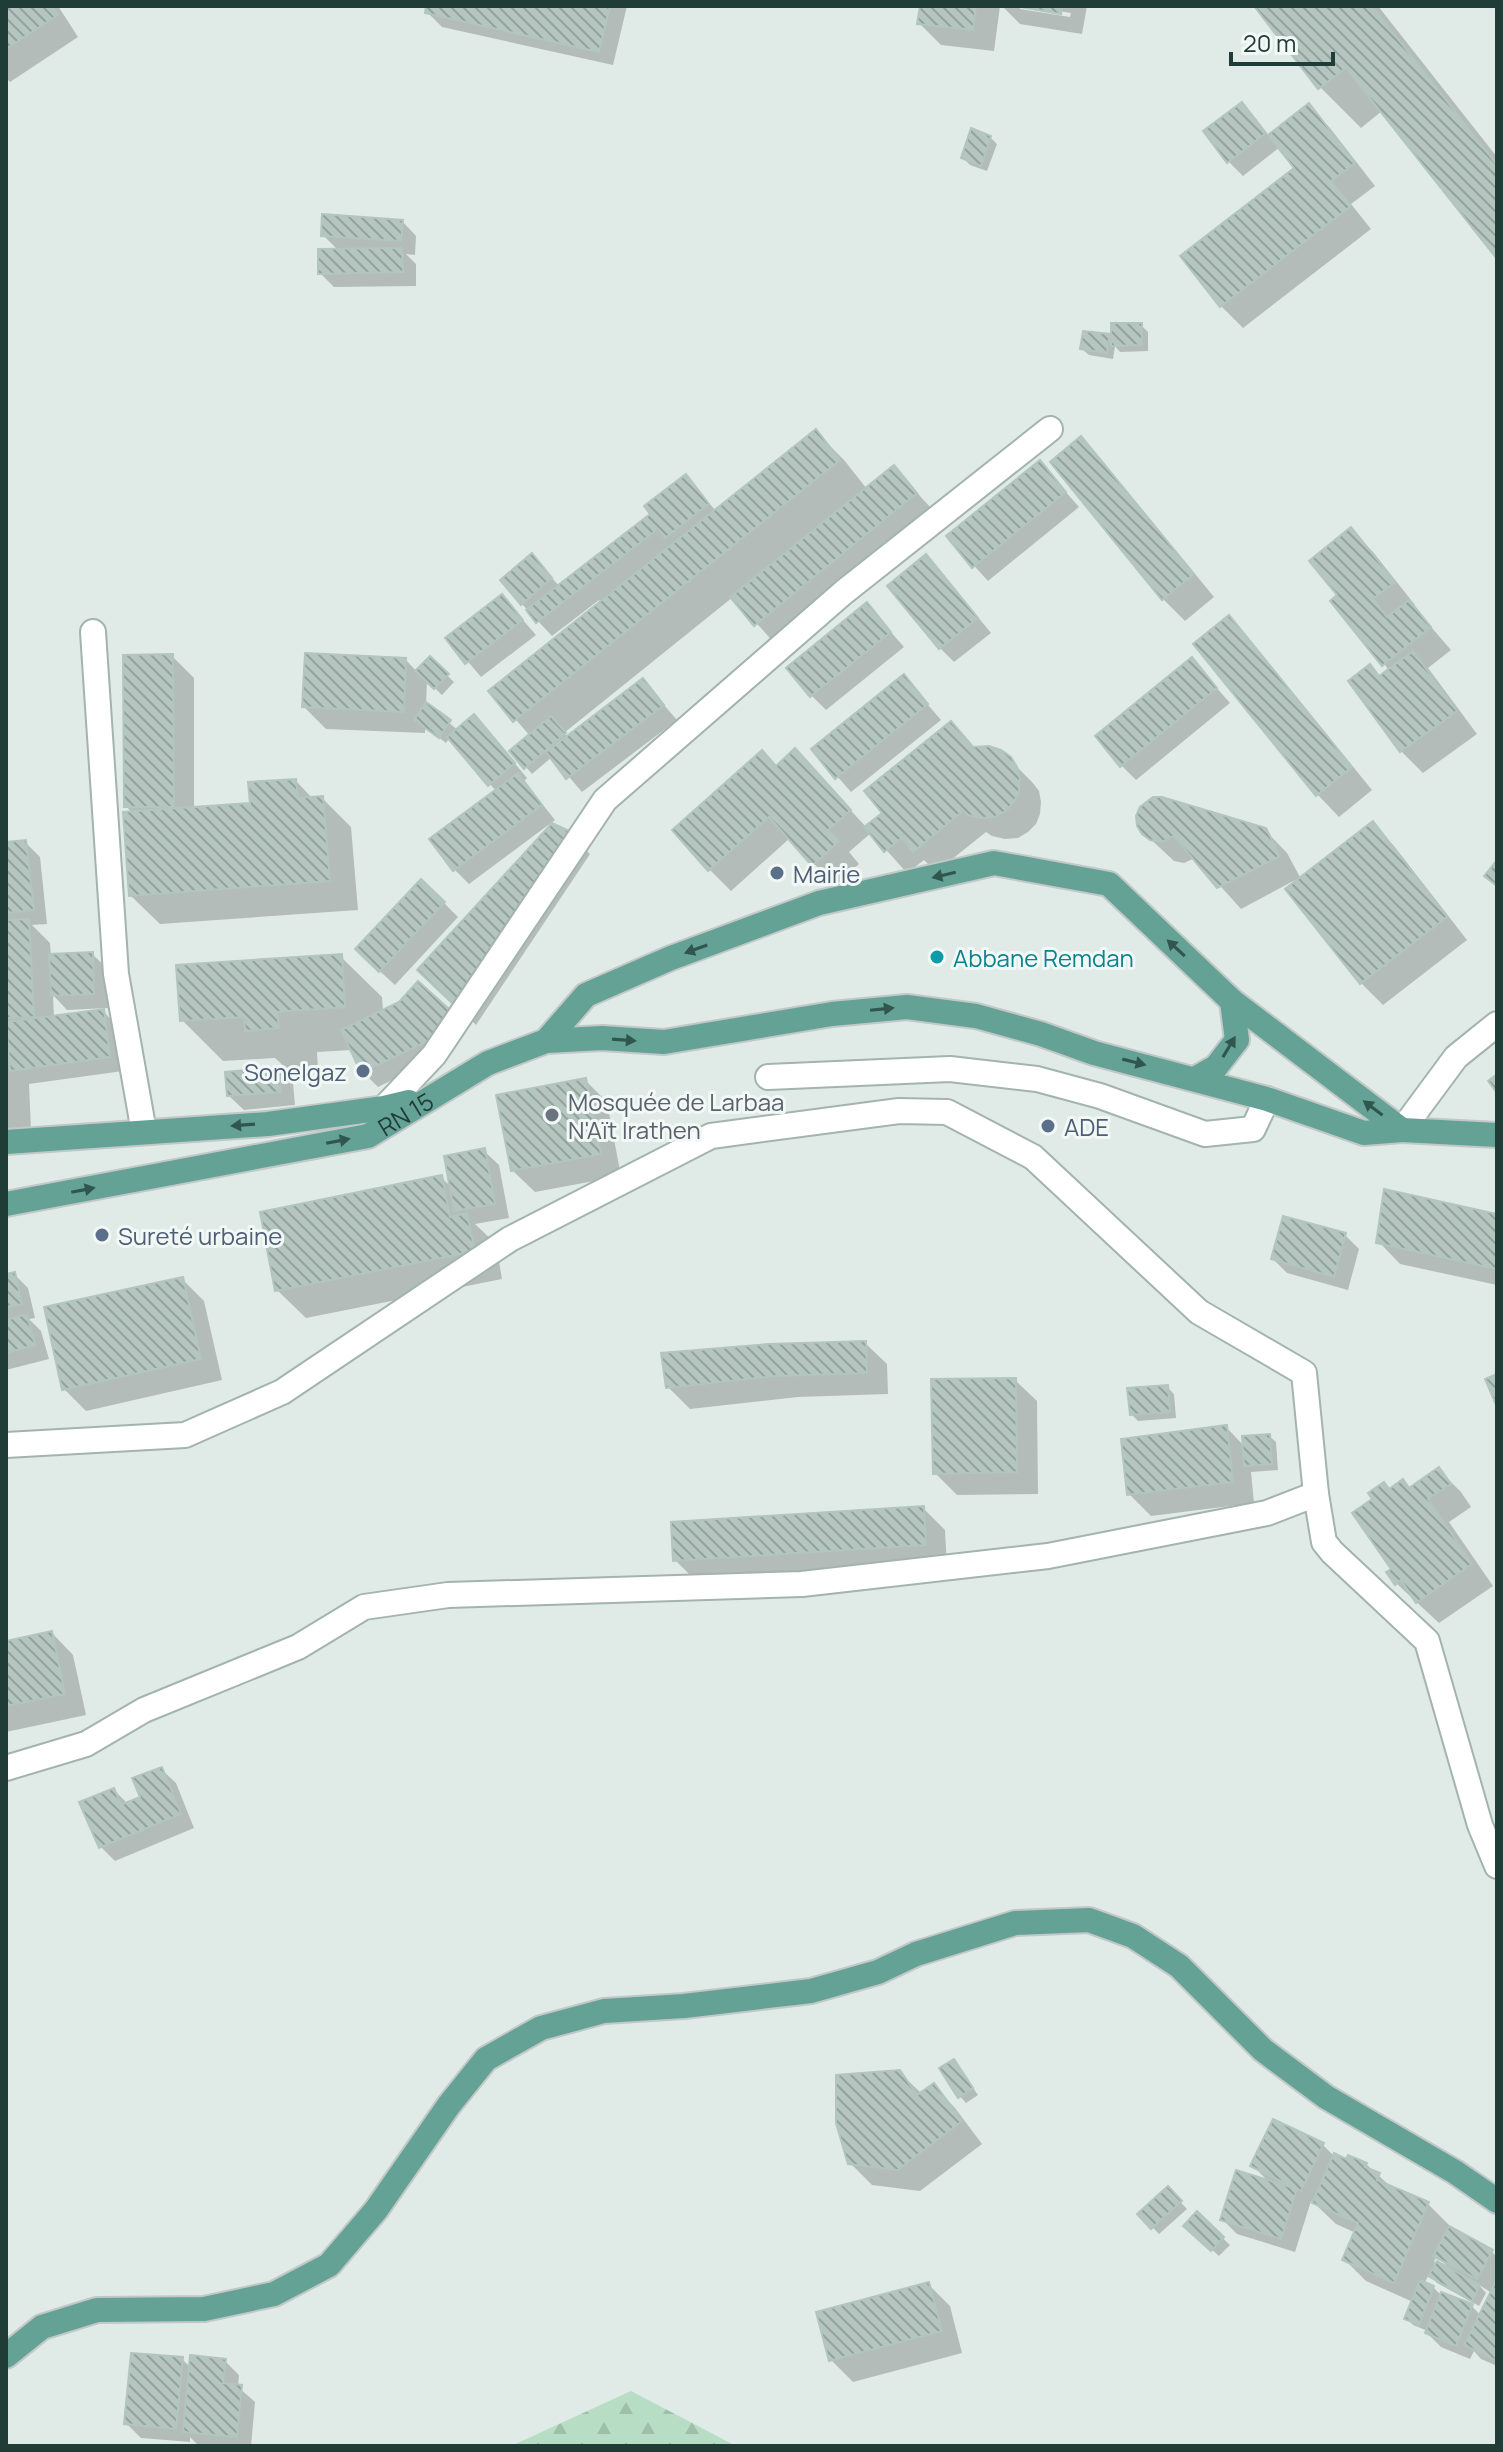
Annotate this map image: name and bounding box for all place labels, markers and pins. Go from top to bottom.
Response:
place label: Mairie [793,857,860,890]
marker: Mairie [768,864,786,882]
place label: Abbane Remdan [953,941,1134,974]
marker: Abbane Remdan [928,948,946,966]
place label: Sonelgaz [244,1055,347,1088]
marker: Sonelgaz [354,1062,372,1080]
place label: Mosquée de Larbaa N'Aït Irathen [568,1085,784,1146]
marker: Mosquée de Larbaa N'Aït Irathen [543,1106,561,1124]
place label: ADE [1064,1110,1109,1143]
marker: ADE [1039,1117,1057,1135]
place label: Sureté urbaine [118,1219,282,1252]
marker: Sureté urbaine [93,1226,111,1244]

